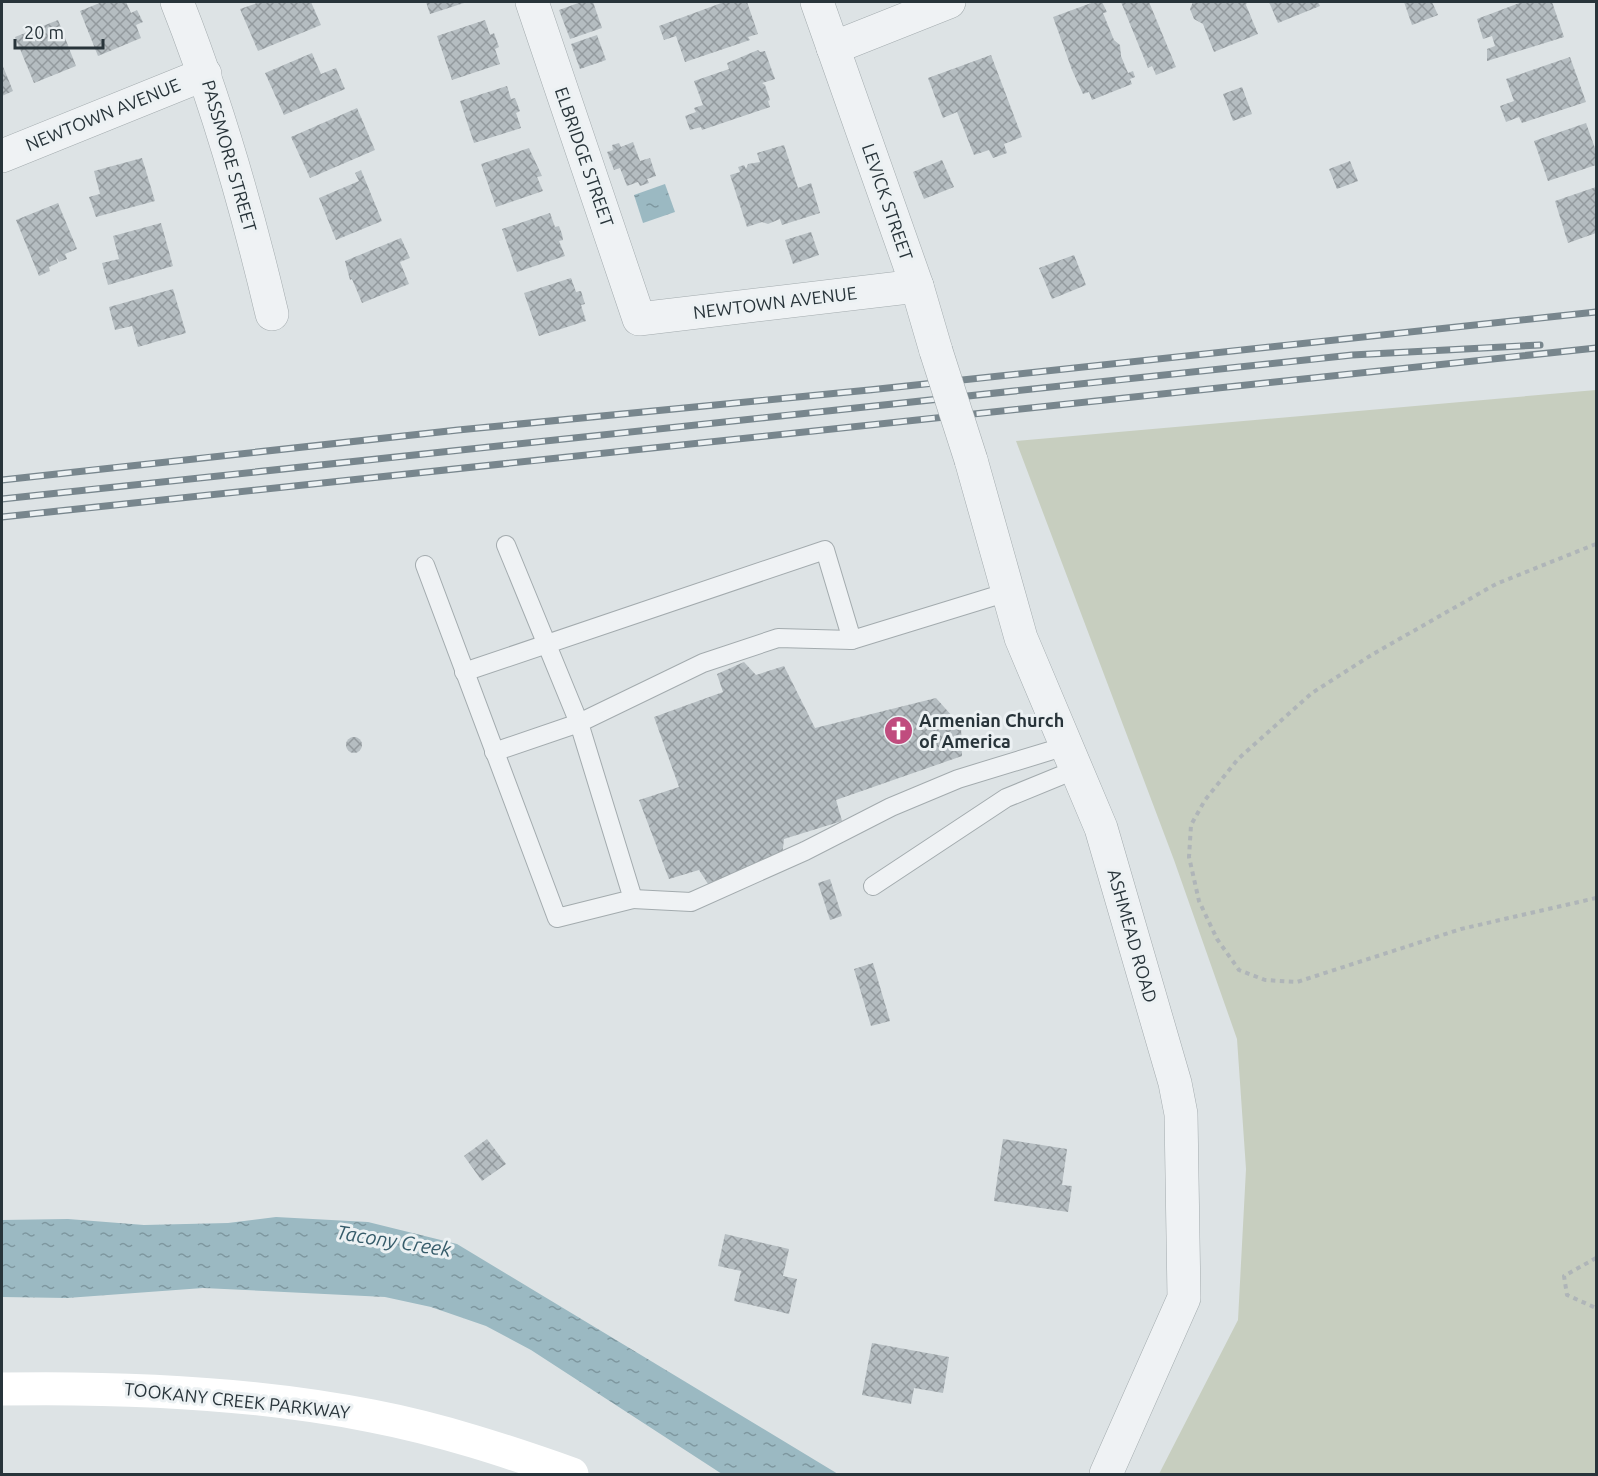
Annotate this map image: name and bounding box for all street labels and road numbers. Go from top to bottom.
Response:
street label: NEWTOWN AVENUE [23,74,183,154]
street label: PASSMORE STREET [199,78,261,234]
street label: ELBRIDGE STREET [552,84,618,229]
street label: LEVICK STREET [859,141,917,263]
street label: NEWTOWN AVENUE [692,282,858,322]
street label: ASHMEAD ROAD [1104,867,1162,1005]
street label: TOOKANY CREEK PARKWAY [123,1378,352,1422]

